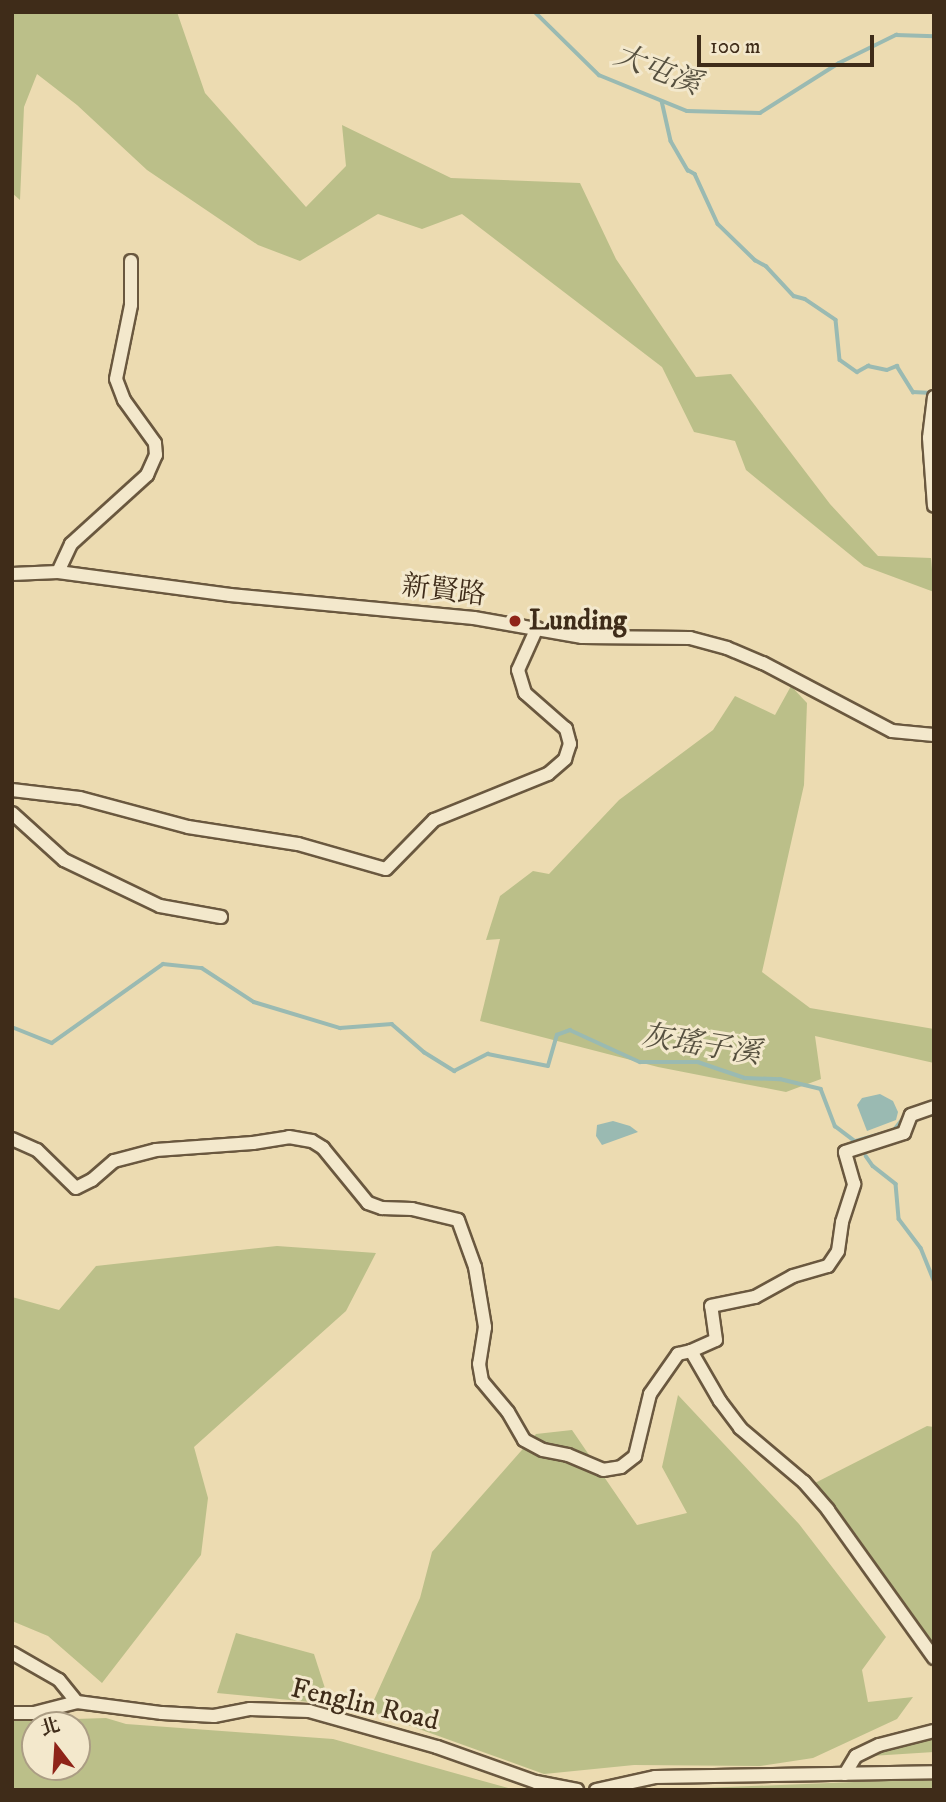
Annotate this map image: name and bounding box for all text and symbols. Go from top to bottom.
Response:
scale bar [701,21,878,65]
text: 100 m [710,34,761,60]
water label: 大屯溪 [609,38,705,104]
street label: 新賢路 [400,569,488,613]
place label: Lunding [529,604,627,638]
marker: Lunding [507,613,523,629]
water label: 灰瑤子溪 [639,1019,763,1073]
street label: Fenglin Road [288,1672,442,1738]
north arrow [21,1711,91,1781]
text: 北 [38,1714,63,1741]

